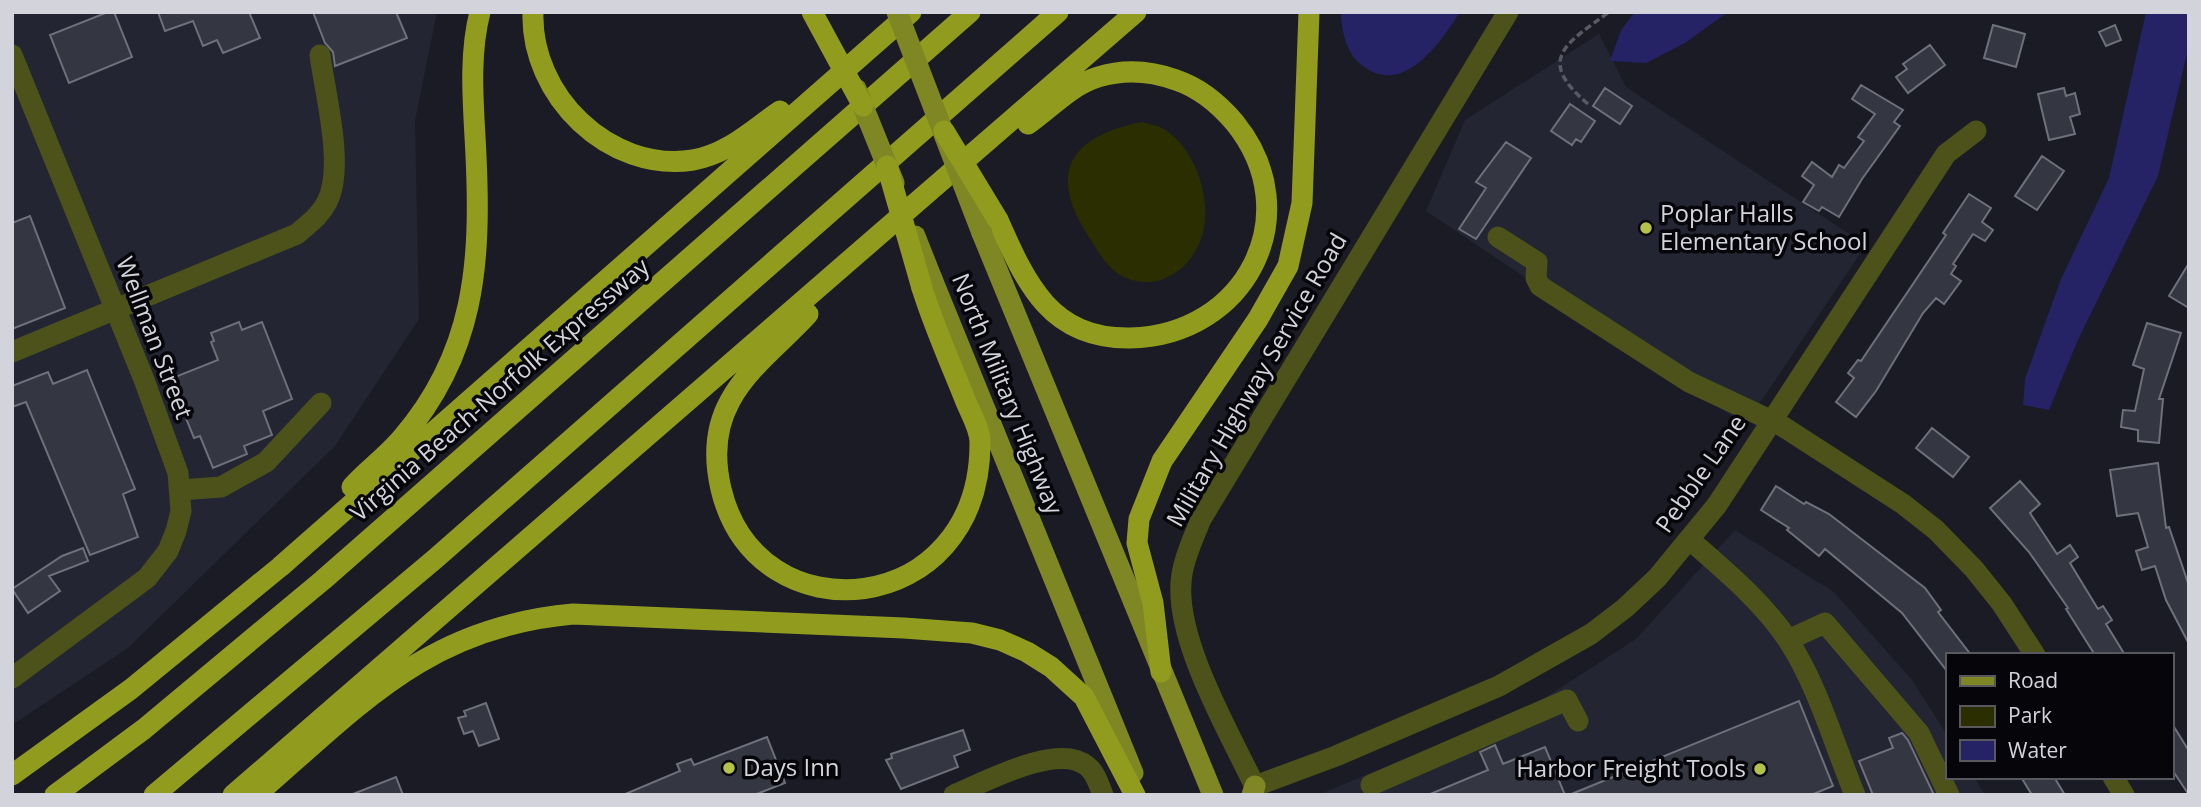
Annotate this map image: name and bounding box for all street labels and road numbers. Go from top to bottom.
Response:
street label: Military Highway Service Road [1158,226,1354,532]
street label: Virginia Beach-Norfolk Expressway [342,249,656,528]
street label: Wellman Street [109,252,201,423]
street label: North Military Highway [945,268,1072,520]
street label: Pebble Lane [1647,408,1753,539]

